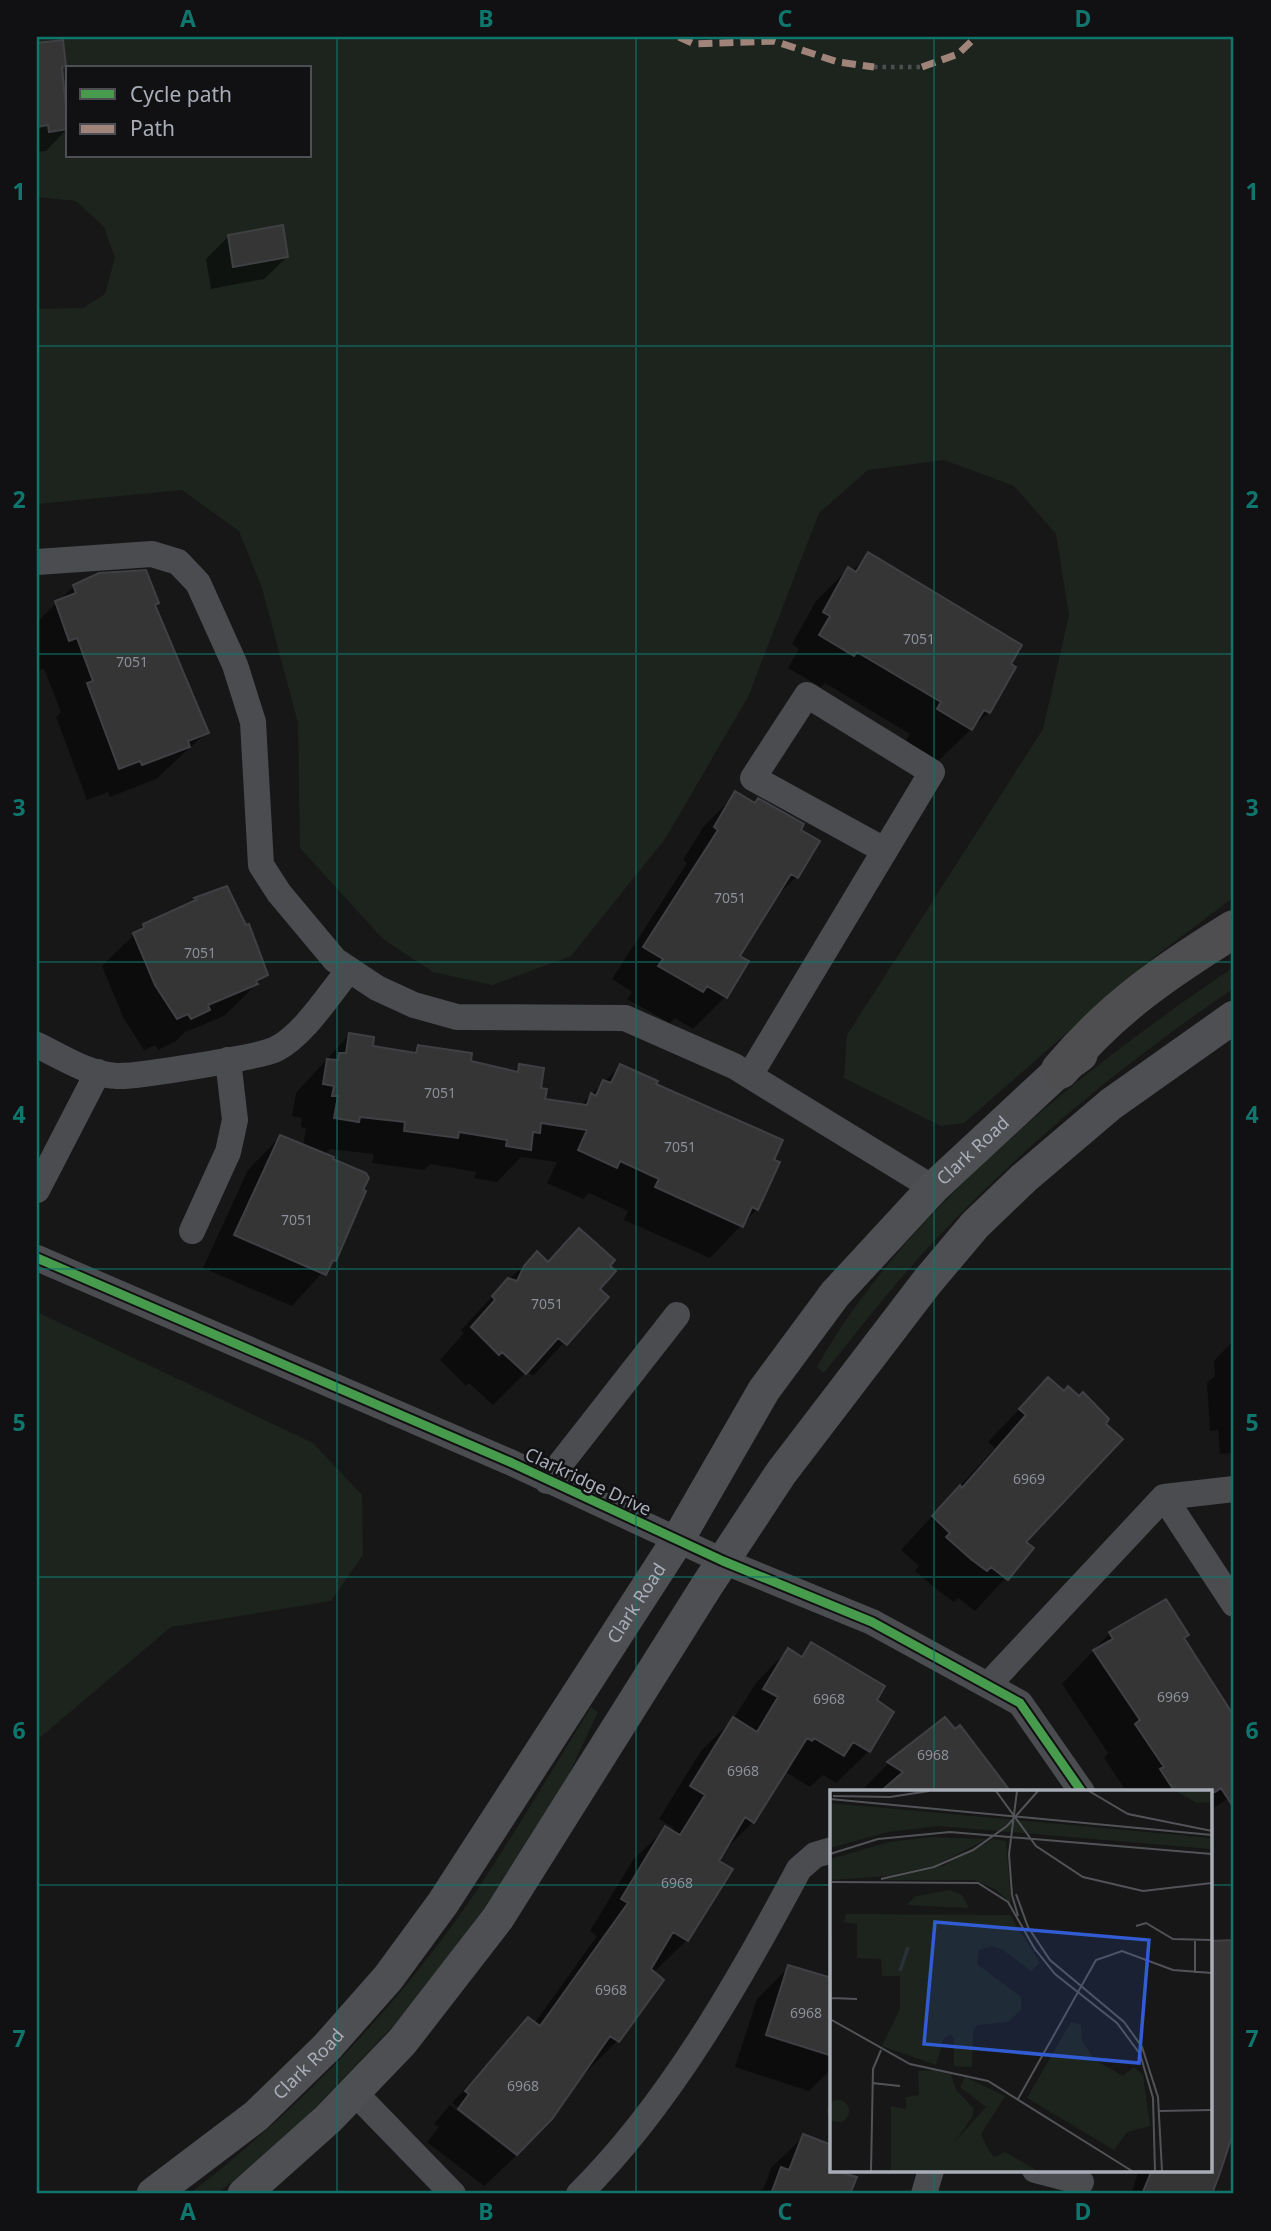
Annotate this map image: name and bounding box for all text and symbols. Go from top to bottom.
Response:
text: A [180,2,196,34]
text: B [478,2,494,34]
text: C [778,2,793,34]
text: D [1075,2,1091,34]
legend [66,66,312,158]
text: Cycle path [130,80,232,108]
text: Path [130,114,175,142]
text: 1 [12,175,26,207]
text: 1 [1245,175,1259,207]
text: 2 [12,483,26,515]
text: 2 [1245,483,1259,515]
house number: 7051 [903,629,935,648]
house number: 7051 [116,652,148,671]
text: 3 [12,791,26,823]
text: 3 [1245,791,1259,823]
house number: 7051 [714,888,746,907]
house number: 7051 [184,943,216,962]
house number: 7051 [424,1083,456,1102]
text: 4 [12,1098,26,1130]
text: 4 [1245,1098,1259,1130]
street label: Clark Road [931,1110,1014,1190]
house number: 7051 [664,1137,696,1156]
house number: 7051 [281,1210,313,1229]
house number: 7051 [531,1294,563,1313]
text: 5 [12,1406,26,1438]
text: 5 [1245,1406,1259,1438]
street label: Clarkridge Drive [521,1441,655,1521]
house number: 6969 [1013,1469,1045,1488]
street label: Clark Road [601,1558,671,1648]
house number: 6969 [1157,1687,1189,1706]
house number: 6968 [813,1689,845,1708]
text: 6 [12,1714,26,1746]
text: 6 [1245,1714,1259,1746]
house number: 6968 [917,1745,949,1764]
house number: 6968 [727,1761,759,1780]
inset map [830,1790,1212,2172]
house number: 6968 [661,1873,693,1892]
house number: 6968 [595,1980,627,1999]
house number: 6968 [790,2003,822,2022]
text: 7 [12,2022,26,2054]
text: 7 [1245,2022,1259,2054]
street label: Clark Road [267,2023,349,2104]
house number: 6968 [507,2076,539,2095]
text: A [180,2195,196,2227]
text: B [478,2195,494,2227]
text: C [778,2195,793,2227]
text: D [1075,2195,1091,2227]

